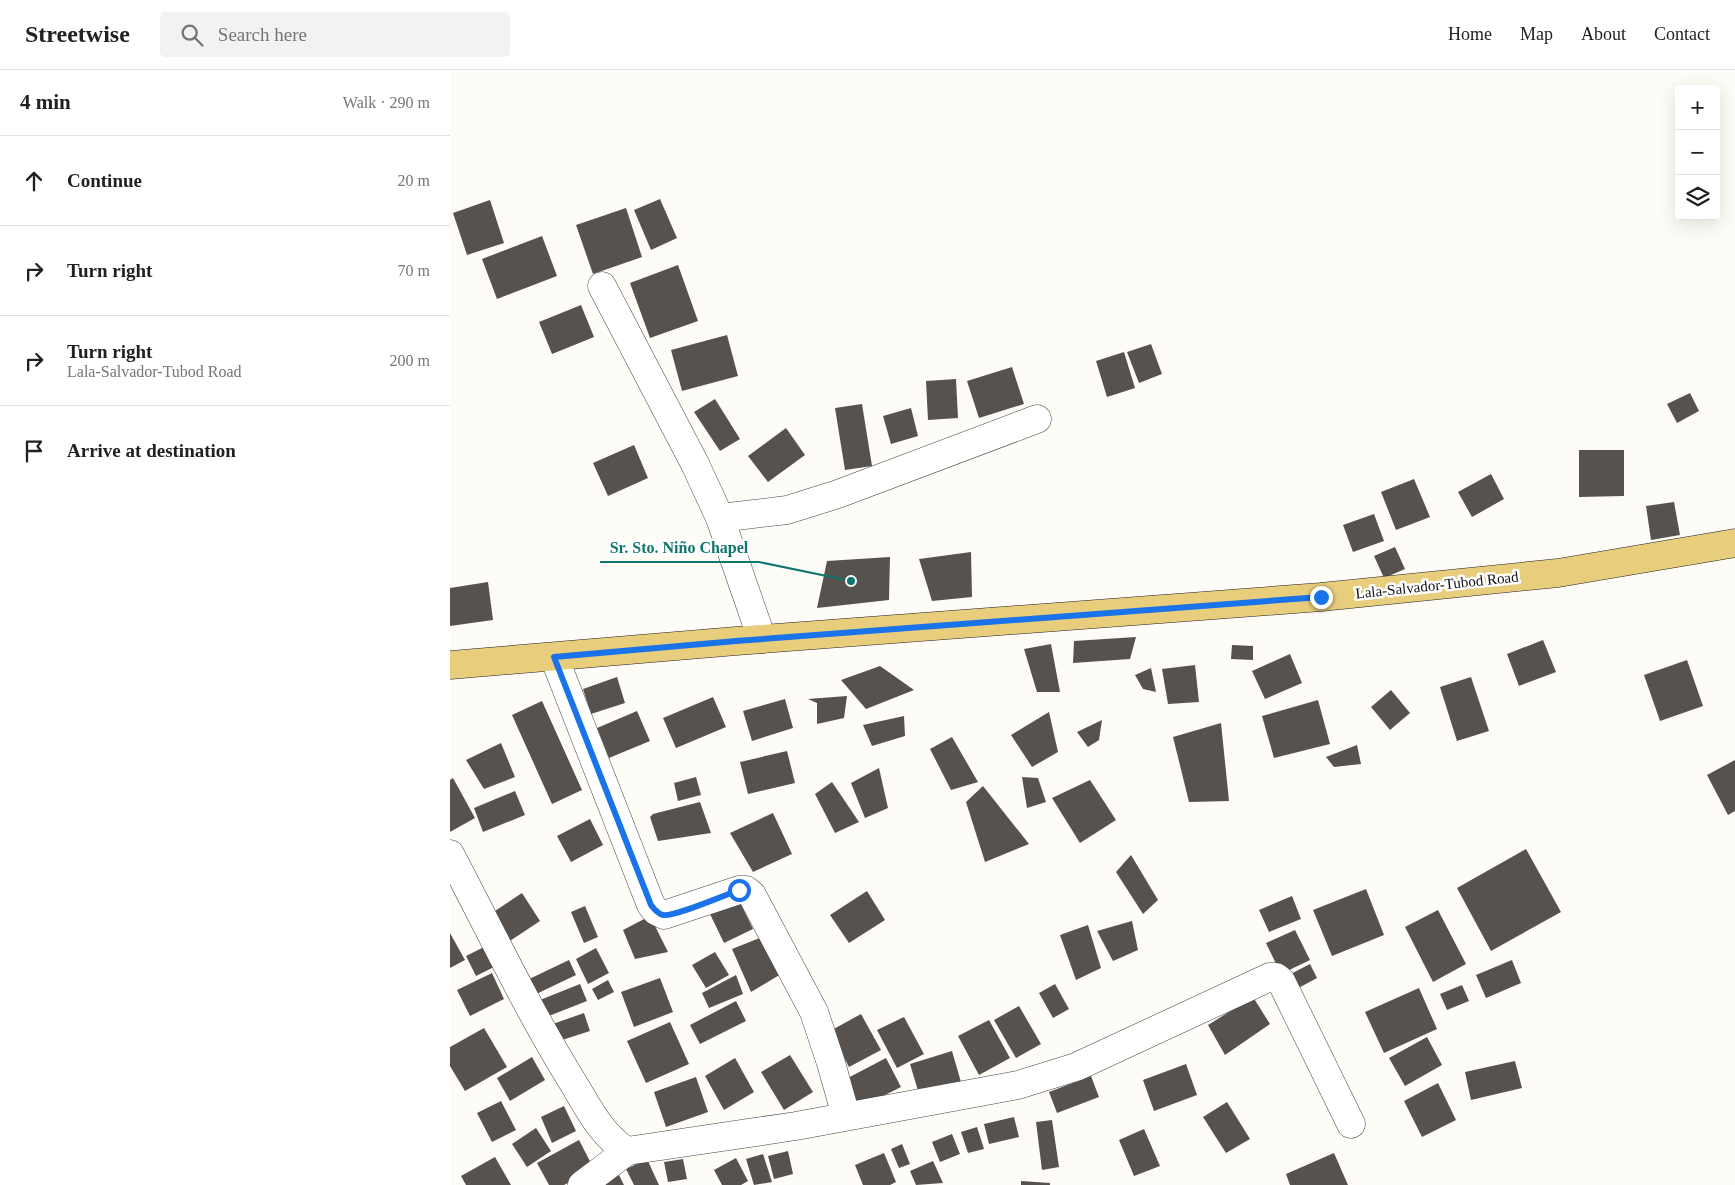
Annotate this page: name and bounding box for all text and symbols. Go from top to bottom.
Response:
search box [160,12,510,57]
text: Streetwise [25,21,130,47]
icon: search [178,21,206,49]
text: Search here [218,24,307,45]
text: Home [1448,24,1492,44]
text: Map [1520,24,1553,44]
text: About [1581,24,1626,44]
text: Contact [1654,24,1710,44]
map controls [1675,85,1720,220]
button: + [1675,85,1720,130]
text: 4 min [20,90,71,114]
text: Walk · 290 m [343,94,430,111]
button: − [1675,130,1720,175]
icon: ahead [20,167,48,195]
text: Continue [67,170,142,191]
text: 20 m [398,172,430,189]
button: layers [1675,175,1720,220]
icon: right [20,257,48,285]
text: Turn right [67,260,152,281]
text: 70 m [398,262,430,279]
text: Turn right [67,341,152,362]
icon: right [20,347,48,375]
text: 200 m [390,352,430,369]
text: Lala-Salvador-Tubod Road [67,363,242,380]
icon: arrive [20,437,48,465]
text: Arrive at destination [67,440,236,461]
callout: Sr. Sto. Niño Chapel [600,531,759,562]
text: Sr. Sto. Niño Chapel [610,539,749,557]
street label: Lala-Salvador-Tubod Road [1355,568,1520,602]
route end [1310,586,1333,609]
route start [728,879,751,902]

